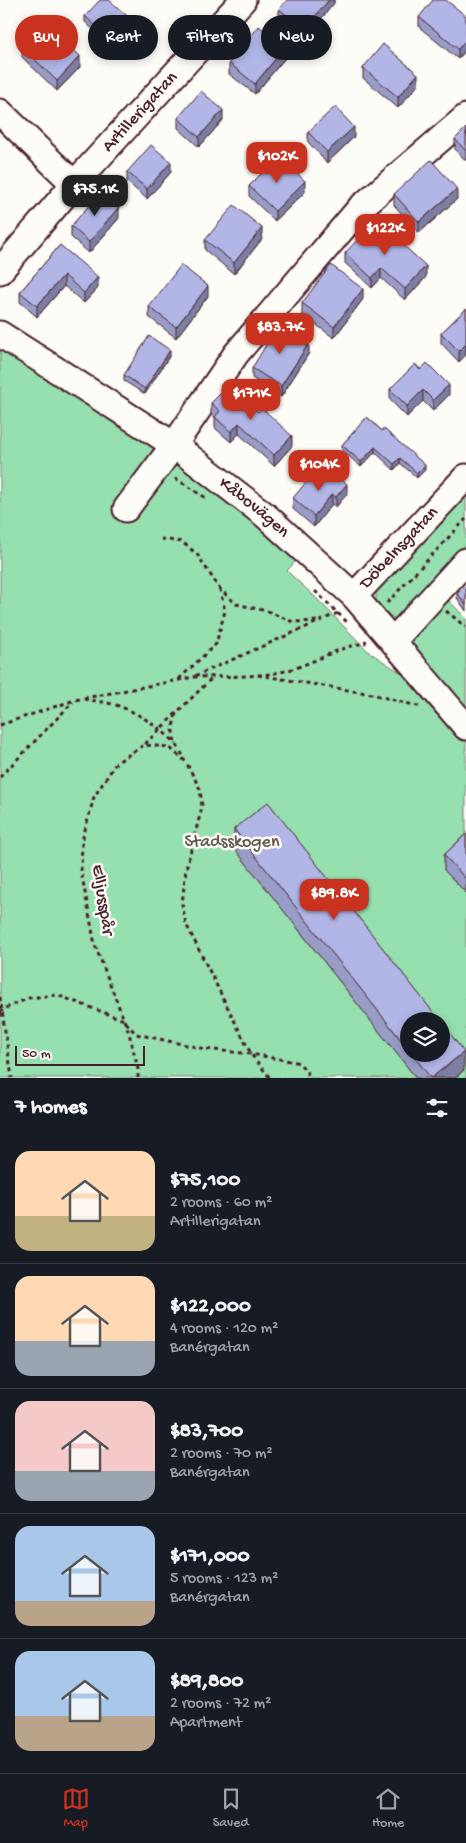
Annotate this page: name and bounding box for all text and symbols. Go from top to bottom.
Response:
chip: Buy [15,15,78,60]
chip: Rent [88,15,158,60]
chip: Filters [168,15,251,60]
chip: New [261,15,332,60]
street label: Artillerigatan [98,67,183,157]
pin: $102K [242,142,312,184]
text: $102K [257,148,297,167]
pin: $75.1K [54,174,136,217]
text: $75.1K [73,181,117,200]
pin: $122K [350,214,420,256]
text: $122K [366,220,404,239]
pin: $83.7K [239,312,321,355]
text: $83.7K [257,319,303,338]
pin: $171K [216,378,286,421]
text: $171K [232,385,270,404]
pin: $104K [284,450,354,492]
text: $104K [299,456,339,475]
street label: Kåbovägen [215,473,294,543]
street label: Döbelnsgatan [355,502,443,594]
park label: Stadsskogen [185,832,280,853]
street label: Elljusspår [86,863,118,938]
pin: $89.8K [293,878,375,921]
text: $89.8K [311,885,357,904]
map controls [400,1012,450,1062]
button: layers [400,1012,450,1062]
scale bar [15,1043,145,1066]
text: 50 m [22,1046,51,1063]
icon: filters [423,1094,451,1122]
text: 7 homes [15,1096,87,1121]
text: $75,100 [170,1169,240,1194]
icon: home [55,1171,115,1231]
text: 2 rooms · 60 m² [170,1194,272,1213]
text: Artillerigatan [170,1213,261,1232]
text: $122,000 [170,1295,251,1320]
icon: home [55,1296,115,1356]
text: 4 rooms · 120 m² [170,1320,278,1339]
text: Banérgatan [170,1339,250,1358]
text: $83,700 [170,1420,243,1445]
icon: home [55,1421,115,1481]
text: 2 rooms · 70 m² [170,1445,273,1464]
text: Banérgatan [170,1464,250,1483]
text: $171,000 [170,1545,250,1570]
icon: home [55,1546,115,1606]
text: 5 rooms · 123 m² [170,1570,278,1589]
text: Banérgatan [170,1589,250,1608]
text: $89,800 [170,1670,243,1695]
icon: home [55,1671,115,1731]
text: 2 rooms · 72 m² [170,1695,271,1714]
text: Apartment [170,1714,242,1733]
tab: Map [62,1785,90,1832]
tab: Saved [213,1785,249,1832]
tab: Home [372,1785,404,1832]

